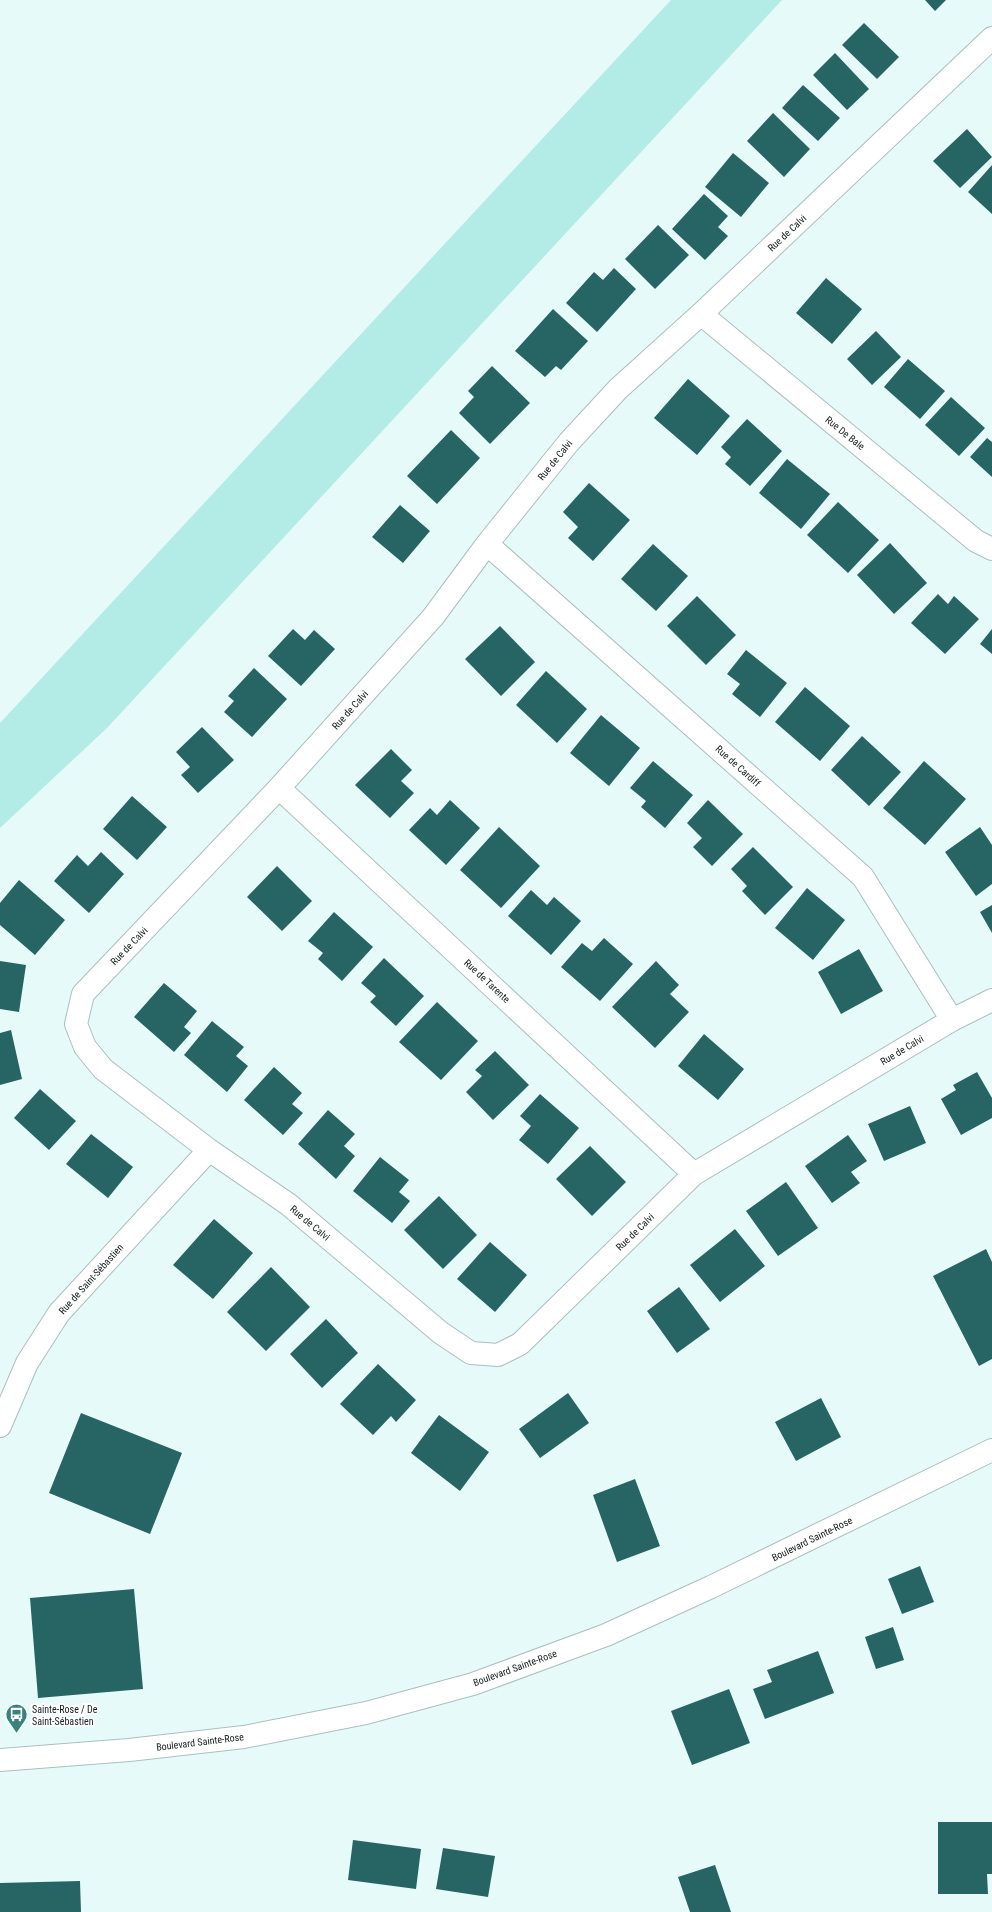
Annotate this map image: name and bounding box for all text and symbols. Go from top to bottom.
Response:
street label: Rue de Calvi [766,212,808,254]
street label: Rue De Bale [823,414,867,452]
street label: Rue de Calvi [535,438,575,482]
street label: Rue de Calvi [330,688,370,732]
street label: Rue de Cardiff [713,743,763,789]
street label: Rue de Calvi [108,925,150,967]
street label: Rue de Tarente [462,957,512,1005]
street label: Rue de Calvi [878,1033,926,1067]
street label: Rue de Calvi [288,1203,332,1243]
street label: Rue de Calvi [614,1211,656,1253]
street label: Rue de Saint-Sébastien [57,1242,125,1316]
street label: Boulevard Sainte-Rose [770,1515,854,1563]
street label: Boulevard Sainte-Rose [472,1648,559,1688]
bus stop icon: Sainte-Rose / De Saint-Sébastien [3,1702,29,1735]
place label: Sainte-Rose / De Saint-Sébastien [32,1704,98,1727]
street label: Boulevard Sainte-Rose [156,1731,245,1753]

